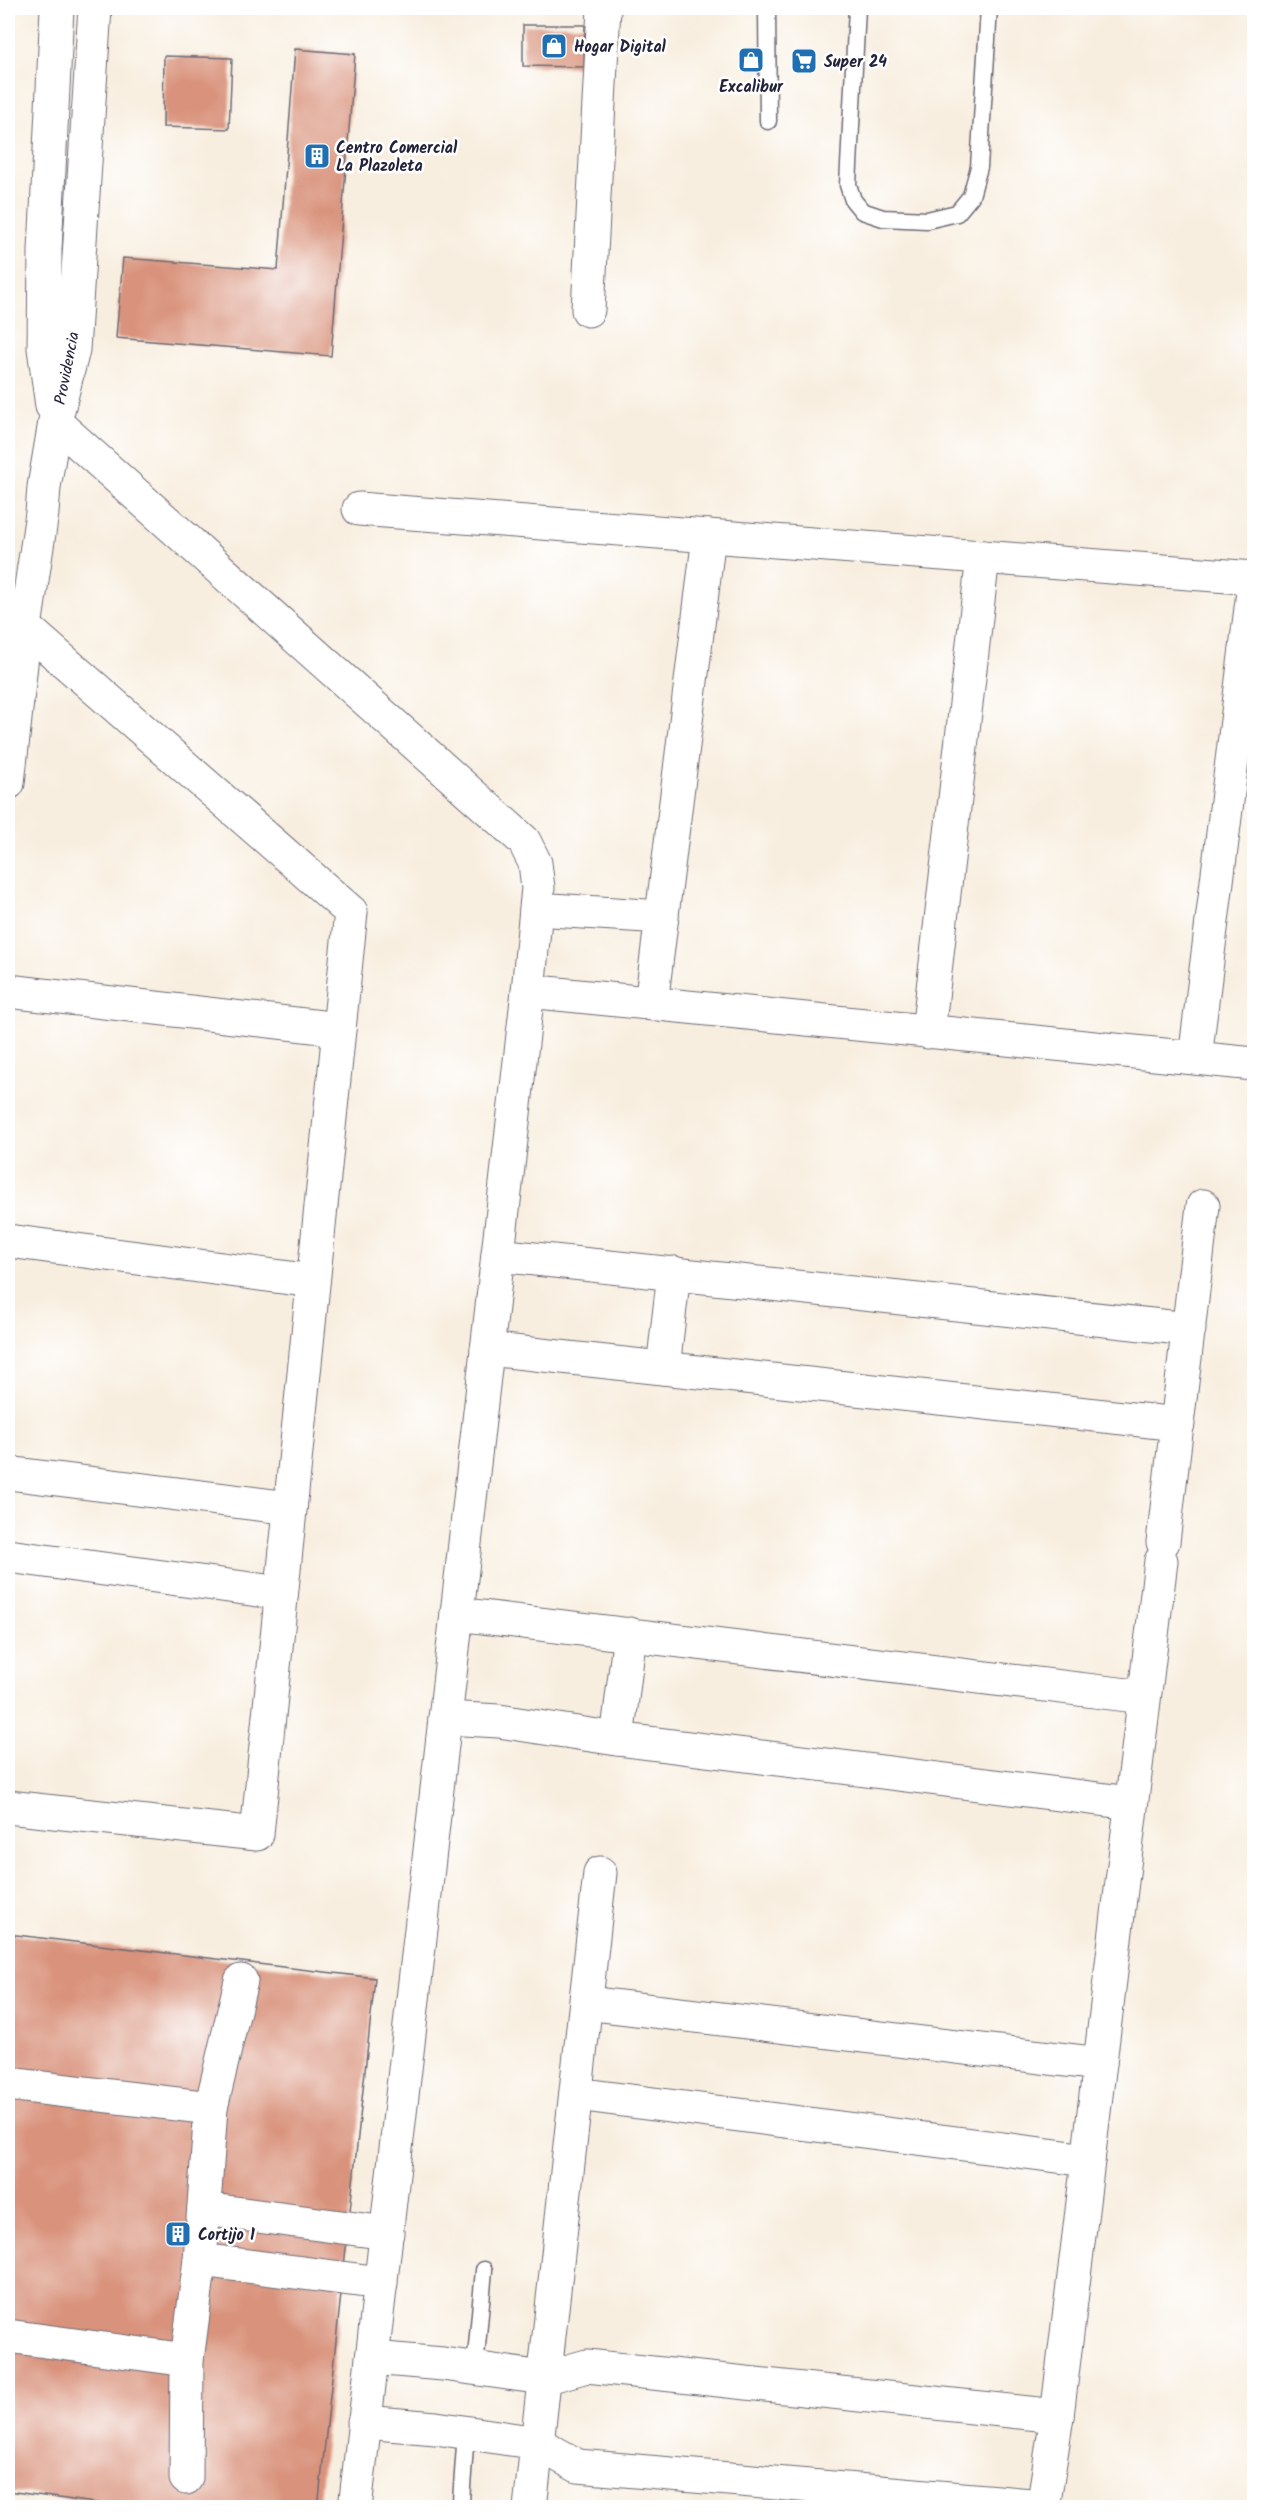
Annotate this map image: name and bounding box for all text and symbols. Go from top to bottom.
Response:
shop icon: Hogar Digital [539,31,569,61]
place label: Hogar Digital [574,35,667,60]
shop icon: Excalibur [736,45,766,75]
supermarket icon: Super 24 [789,46,819,76]
place label: Super 24 [824,50,887,75]
place label: Excalibur [719,75,784,100]
place label: Centro Comercial La Plazoleta [336,136,458,179]
building icon: Centro Comercial La Plazoleta [302,141,332,171]
street label: Providencia [48,330,87,407]
building icon: Cortijo 1 [163,2219,193,2249]
place label: Cortijo 1 [198,2223,255,2248]

